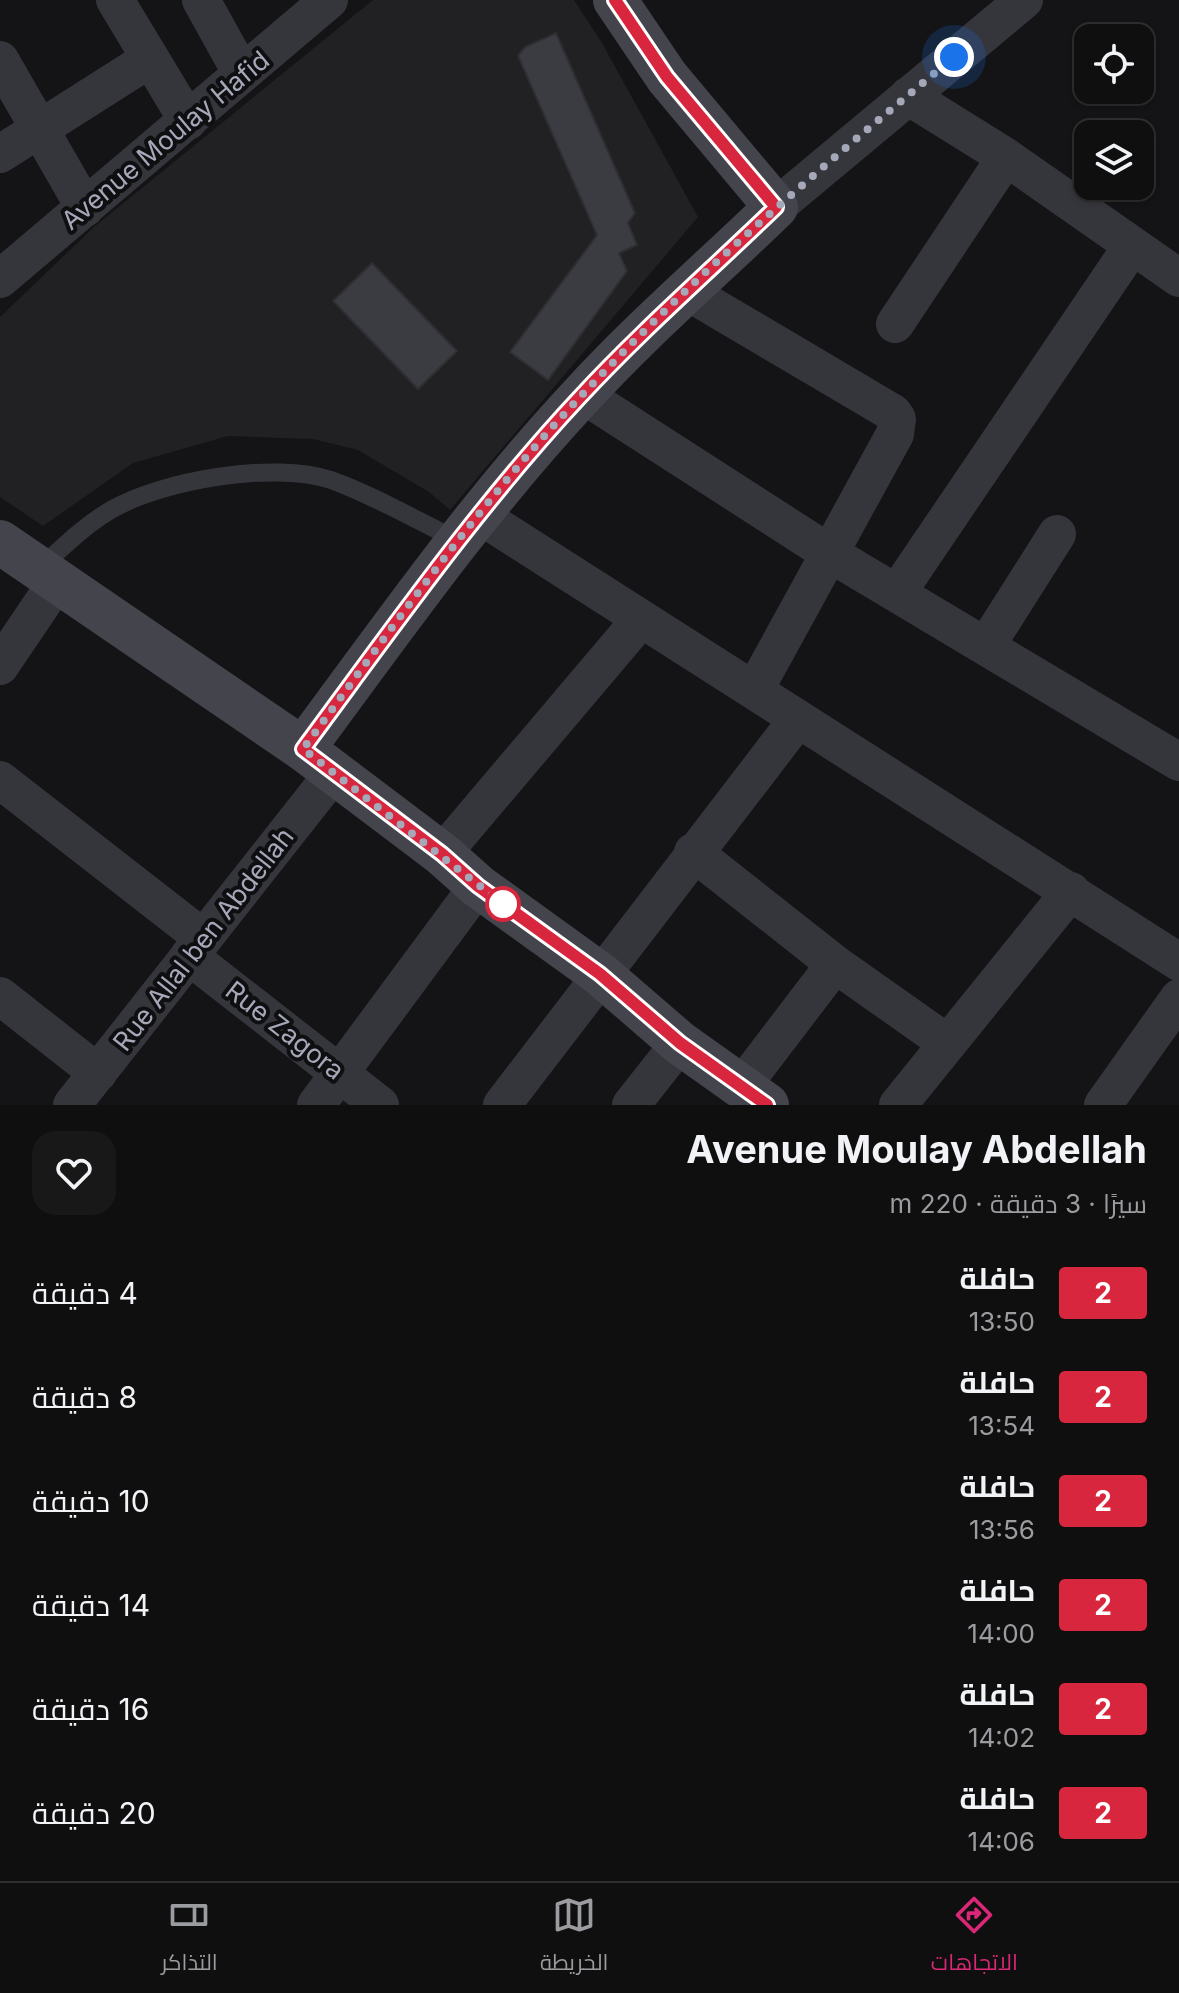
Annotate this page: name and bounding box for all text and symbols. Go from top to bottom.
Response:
map controls [1074,24,1154,200]
button: locate [1074,24,1154,104]
your location [934,37,974,77]
street label: Avenue Moulay Hafid [55,44,275,236]
button: layers [1074,120,1154,200]
street label: Rue Allal ben Abdellah [106,821,300,1057]
unlabelled marker [486,887,520,921]
street label: Rue Zagora [220,974,350,1086]
text: Avenue Moulay Abdellah [686,1126,1147,1172]
button: heart [32,1131,116,1215]
text: سيرًا · 3 دقيقة · 220 m [890,1188,1147,1219]
text: حافلة [960,1260,1035,1296]
text: 4 دقيقة [32,1275,138,1311]
text: 2 [1094,1276,1112,1310]
text: 13:50 [969,1306,1035,1337]
text: حافلة [960,1364,1035,1400]
text: 8 دقيقة [32,1379,137,1415]
text: 2 [1094,1380,1112,1414]
text: 13:54 [968,1410,1035,1441]
text: حافلة [960,1468,1035,1504]
text: 10 دقيقة [32,1483,150,1519]
text: 2 [1094,1484,1112,1518]
text: 13:56 [969,1514,1035,1545]
text: حافلة [960,1572,1035,1608]
text: 14 دقيقة [32,1587,150,1623]
text: 2 [1094,1588,1112,1622]
text: 14:00 [967,1618,1035,1649]
text: حافلة [960,1676,1035,1712]
text: 16 دقيقة [32,1691,149,1727]
text: 2 [1094,1692,1112,1726]
text: 14:02 [968,1722,1035,1753]
text: حافلة [960,1780,1035,1816]
text: 20 دقيقة [32,1795,156,1831]
text: 2 [1094,1796,1112,1830]
text: 14:06 [968,1826,1035,1857]
tab: التذاكر [161,1893,218,1983]
tab: الخريطة [540,1893,609,1983]
tab: الاتجاهات [931,1893,1018,1983]

